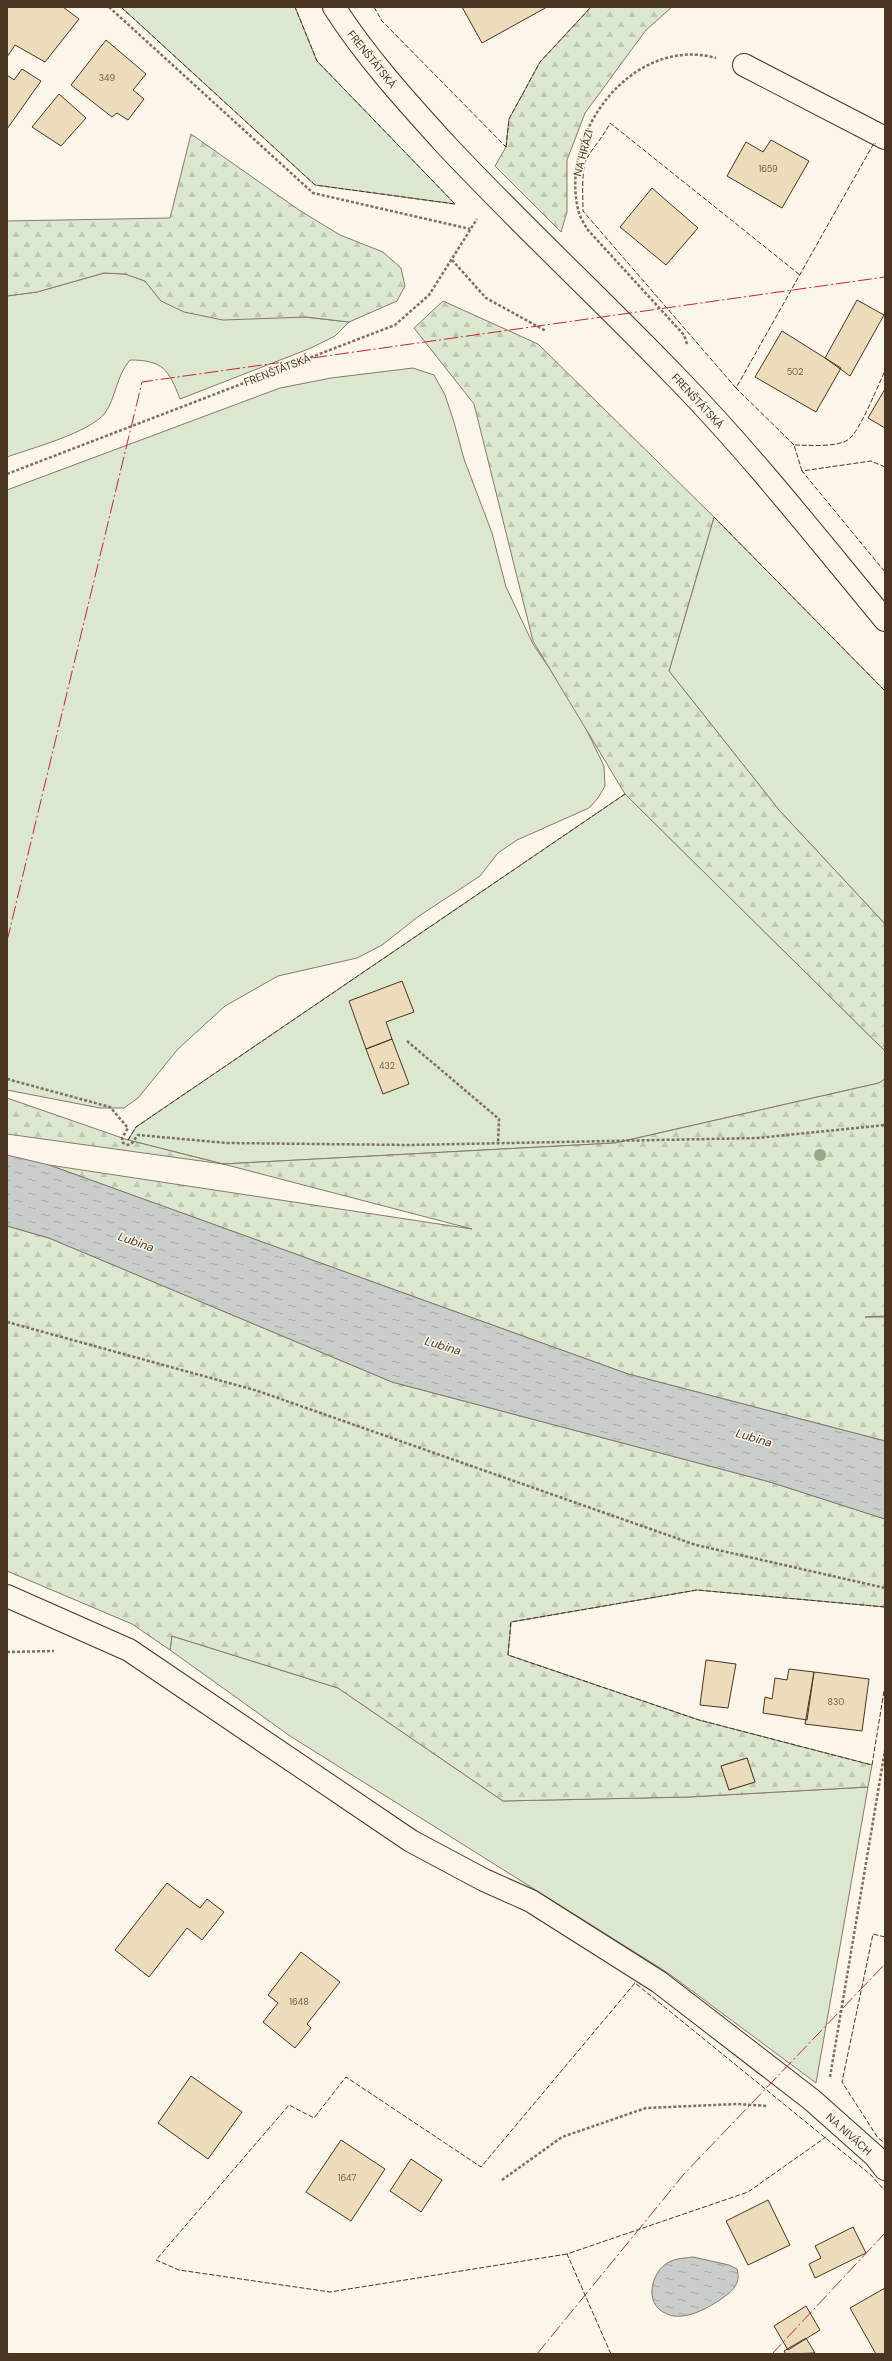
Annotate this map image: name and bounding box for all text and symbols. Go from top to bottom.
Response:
street label: FRENŠTÁTSKÁ [344,27,400,91]
house number: 349 [99,72,116,84]
street label: NA HRÁZI [570,128,596,178]
house number: 1659 [758,163,778,175]
street label: FRENŠTÁTSKÁ [242,351,312,389]
house number: 502 [787,366,803,378]
street label: FRENŠTÁTSKÁ [669,371,727,431]
house number: 432 [379,1060,395,1072]
water label: Lubina [116,1228,156,1256]
water label: Lubina [423,1333,463,1359]
water label: Lubina [734,1425,774,1451]
house number: 830 [828,1696,844,1708]
house number: 1648 [289,1996,309,2008]
street label: NA NIVÁCH [823,2110,875,2158]
house number: 1647 [338,2172,357,2184]

